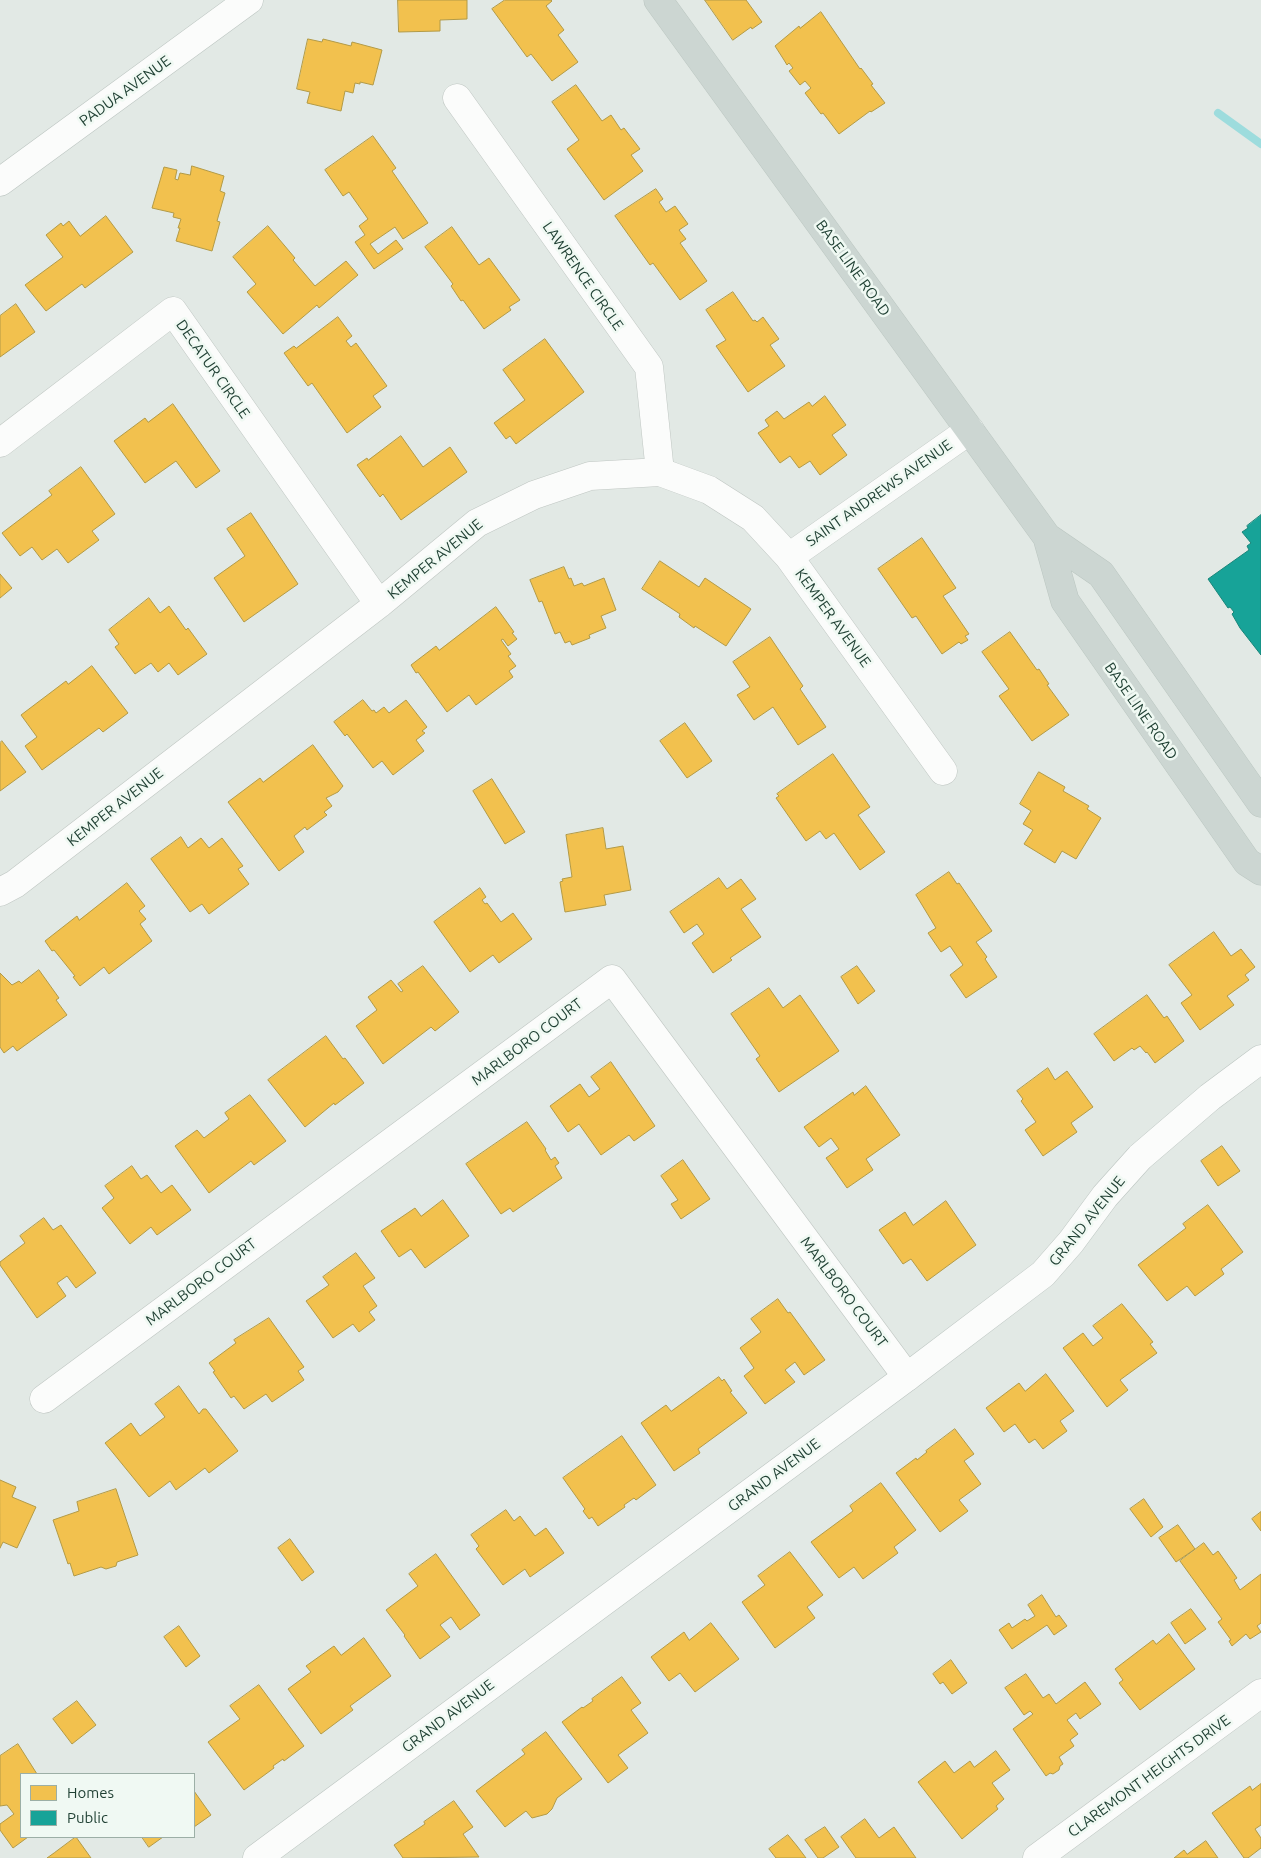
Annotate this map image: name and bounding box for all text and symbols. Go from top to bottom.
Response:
street label: PADUA AVENUE [76,52,174,130]
street label: BASE LINE ROAD [812,216,894,320]
street label: LAWRENCE CIRCLE [539,218,627,334]
street label: DECATUR CIRCLE [172,316,254,422]
street label: SAINT ANDREWS AVENUE [802,436,956,550]
street label: KEMPER AVENUE [384,515,486,603]
street label: KEMPER AVENUE [791,565,875,671]
street label: BASE LINE ROAD [1101,659,1181,763]
street label: KEMPER AVENUE [63,764,167,850]
street label: MARLBORO COURT [468,995,586,1089]
street label: GRAND AVENUE [1045,1172,1129,1270]
street label: MARLBORO COURT [797,1233,891,1351]
street label: MARLBORO COURT [142,1235,260,1329]
street label: GRAND AVENUE [724,1435,824,1515]
street label: GRAND AVENUE [398,1676,498,1756]
street label: CLAREMONT HEIGHTS DRIVE [1064,1711,1234,1841]
legend [20,1773,195,1838]
text: Homes [67,1784,114,1801]
text: Public [67,1809,108,1826]

